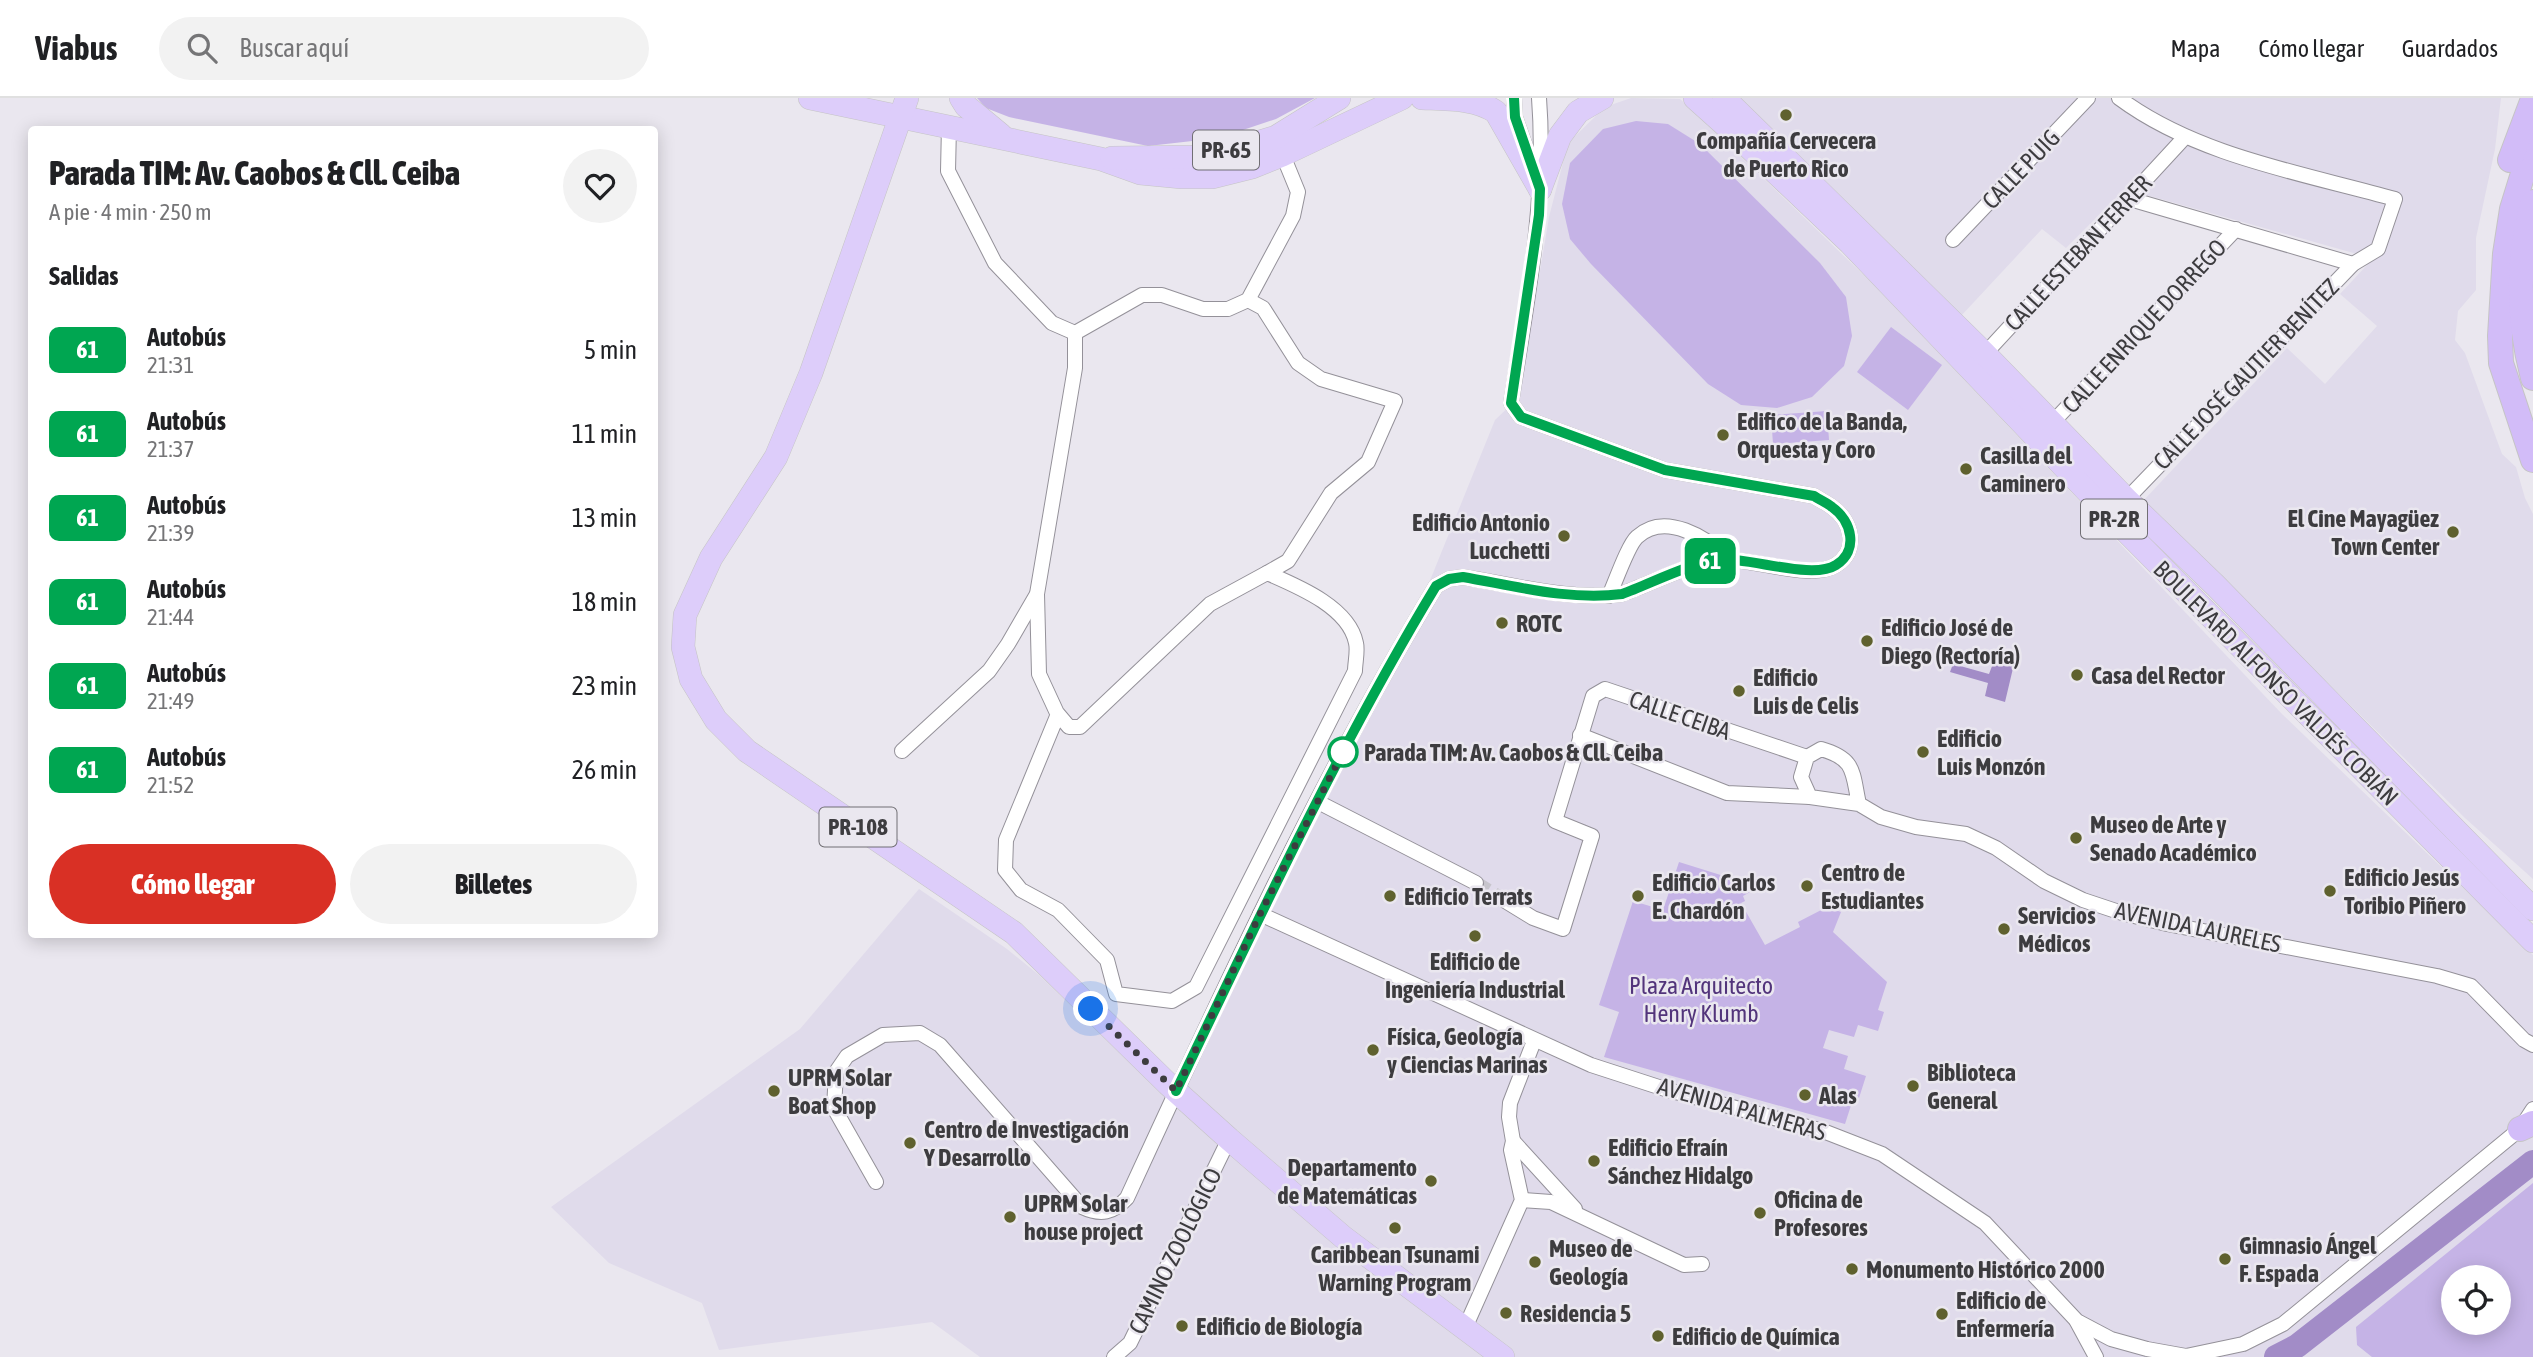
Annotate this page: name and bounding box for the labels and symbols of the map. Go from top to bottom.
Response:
marker: Compañía Cervecera de Puerto Rico [1778,107,1794,123]
street label: CALLE PUIG [1977,124,2065,214]
place label: Compañía Cervecera de Puerto Rico [1696,127,1876,182]
road number: PR-65 [1193,130,1259,170]
street label: CALLE ESTEBAN FERRER [1999,170,2157,336]
street label: CALLE ENRIQUE DORREGO [2057,234,2231,418]
street label: CALLE JOSÉ GAUTIER BENÍTEZ [2148,273,2344,475]
place label: Edifico de la Banda, Orquesta y Coro [1737,408,1907,463]
marker: Edifico de la Banda, Orquesta y Coro [1715,427,1731,443]
place label: Casilla del Caminero [1980,442,2072,497]
marker: Casilla del Caminero [1958,461,1974,477]
road number: PR-2R [2081,500,2147,538]
place label: El Cine Mayagüez Town Center [2287,505,2440,560]
place label: Edificio Antonio Lucchetti [1412,509,1550,564]
marker: El Cine Mayagüez Town Center [2445,524,2461,540]
marker: Edificio Antonio Lucchetti [1556,528,1572,544]
line badge: 61 [1678,538,1742,584]
street label: BOULEVARD ALFONSO VALDÉS COBIÁN [2148,555,2404,811]
place label: ROTC [1516,610,1562,637]
place label: Edificio José de Diego (Rectoría) [1881,614,2020,669]
marker: ROTC [1494,615,1510,631]
marker: Edificio José de Diego (Rectoría) [1859,633,1875,649]
place label: Casa del Rector [2091,662,2225,689]
place label: Edificio Luis de Celis [1753,664,1859,719]
marker: Casa del Rector [2069,667,2085,683]
marker: Edificio Luis de Celis [1731,683,1747,699]
street label: CALLE CEIBA [1626,685,1734,745]
place label: Edificio Luis Monzón [1937,725,2045,780]
marker: Parada TIM: Av. Caobos & Cll. Ceiba [1328,737,1358,767]
place label: Parada TIM: Av. Caobos & Cll. Ceiba [1364,739,1663,766]
marker: Edificio Luis Monzón [1915,744,1931,760]
road number: PR-108 [820,807,896,846]
place label: Museo de Arte y Senado Académico [2090,811,2257,866]
marker: Museo de Arte y Senado Académico [2068,830,2084,846]
place label: Centro de Estudiantes [1821,859,1924,914]
place label: Edificio Jesús Toribio Piñero [2344,864,2466,919]
place label: Edificio Carlos E. Chardón [1652,869,1776,924]
marker: Centro de Estudiantes [1799,878,1815,894]
place label: Edificio Terrats [1404,883,1533,910]
marker: Edificio Jesús Toribio Piñero [2322,883,2338,899]
marker: Edificio Terrats [1382,888,1398,904]
marker: Edificio Carlos E. Chardón [1630,888,1646,904]
street label: AVENIDA LAURELES [2113,896,2283,958]
place label: Servicios Médicos [2018,902,2096,957]
marker: Servicios Médicos [1996,921,2012,937]
marker: Edificio de Ingeniería Industrial [1467,928,1483,944]
place label: Edificio de Ingeniería Industrial [1385,948,1566,1003]
park label: Plaza Arquitecto Henry Klumb [1629,972,1773,1027]
your location [1073,991,1108,1026]
place label: Física, Geología y Ciencias Marinas [1387,1023,1548,1078]
marker: Física, Geología y Ciencias Marinas [1365,1042,1381,1058]
place label: Biblioteca General [1927,1059,2016,1114]
place label: UPRM Solar Boat Shop [788,1064,892,1119]
street label: AVENIDA PALMERAS [1655,1072,1829,1146]
marker: Biblioteca General [1905,1078,1921,1094]
place label: Alas [1818,1082,1857,1109]
marker: UPRM Solar Boat Shop [766,1083,782,1099]
marker: Alas [1797,1087,1813,1103]
place label: Centro de Investigación Y Desarrollo [923,1116,1129,1171]
place label: Edificio Efraín Sánchez Hidalgo [1608,1134,1753,1189]
marker: Centro de Investigación Y Desarrollo [902,1135,918,1151]
marker: Edificio Efraín Sánchez Hidalgo [1586,1153,1602,1169]
place label: Departamento de Matemáticas [1277,1154,1418,1209]
street label: CAMINO ZOOLÓGICO [1123,1164,1227,1338]
marker: Departamento de Matemáticas [1423,1173,1439,1189]
place label: Oficina de Profesores [1774,1186,1868,1241]
place label: UPRM Solar house project [1024,1190,1143,1245]
marker: Oficina de Profesores [1752,1205,1768,1221]
marker: UPRM Solar house project [1002,1209,1018,1225]
marker: Caribbean Tsunami Warning Program [1387,1220,1403,1236]
place label: Gimnasio Ángel F. Espada [2239,1232,2377,1287]
place label: Museo de Geología [1549,1235,1633,1290]
place label: Caribbean Tsunami Warning Program [1310,1241,1480,1296]
marker: Gimnasio Ángel F. Espada [2217,1251,2233,1267]
marker: Museo de Geología [1527,1254,1543,1270]
place label: Monumento Histórico 2000 [1866,1256,2105,1283]
marker: Monumento Histórico 2000 [1844,1261,1860,1277]
place label: Edificio de Enfermería [1956,1287,2054,1342]
place label: Residencia 5 [1520,1300,1631,1327]
marker: Residencia 5 [1498,1305,1514,1321]
marker: Edificio de Enfermería [1934,1306,1950,1322]
place label: Edificio de Biología [1196,1313,1362,1340]
marker: Edificio de Biología [1174,1318,1190,1334]
place label: Edificio de Química [1672,1323,1840,1350]
marker: Edificio de Química [1650,1328,1666,1344]

